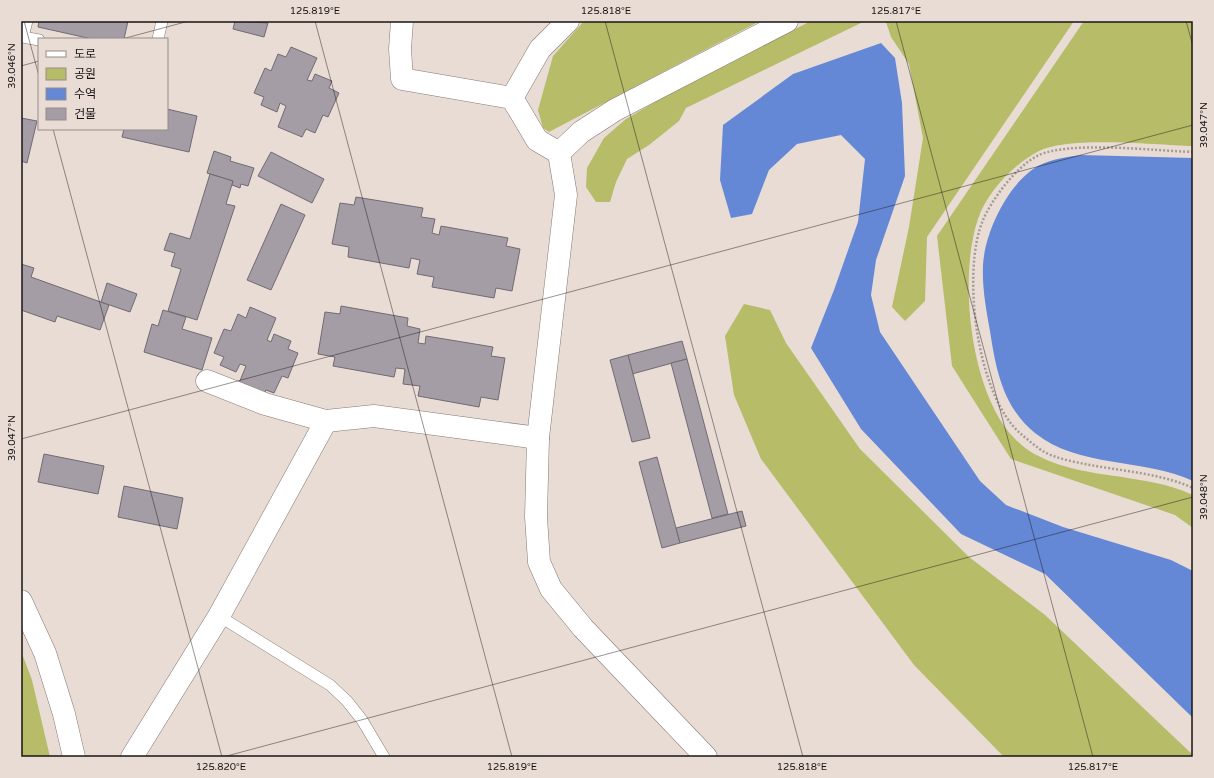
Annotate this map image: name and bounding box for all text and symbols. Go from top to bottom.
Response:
text: 125.819°E [290,5,340,17]
text: 125.818°E [581,5,631,17]
text: 125.817°E [871,5,921,17]
legend [38,38,168,130]
text: 39.046°N [6,43,18,89]
text: 도로 [74,47,96,61]
text: 공원 [74,67,96,81]
text: 수역 [74,87,96,101]
text: 39.047°N [1198,102,1210,148]
text: 건물 [74,107,96,121]
text: 39.047°N [6,415,18,461]
text: 39.048°N [1198,474,1210,520]
text: 125.820°E [196,761,246,773]
text: 125.819°E [487,761,537,773]
text: 125.818°E [777,761,827,773]
text: 125.817°E [1068,761,1118,773]

